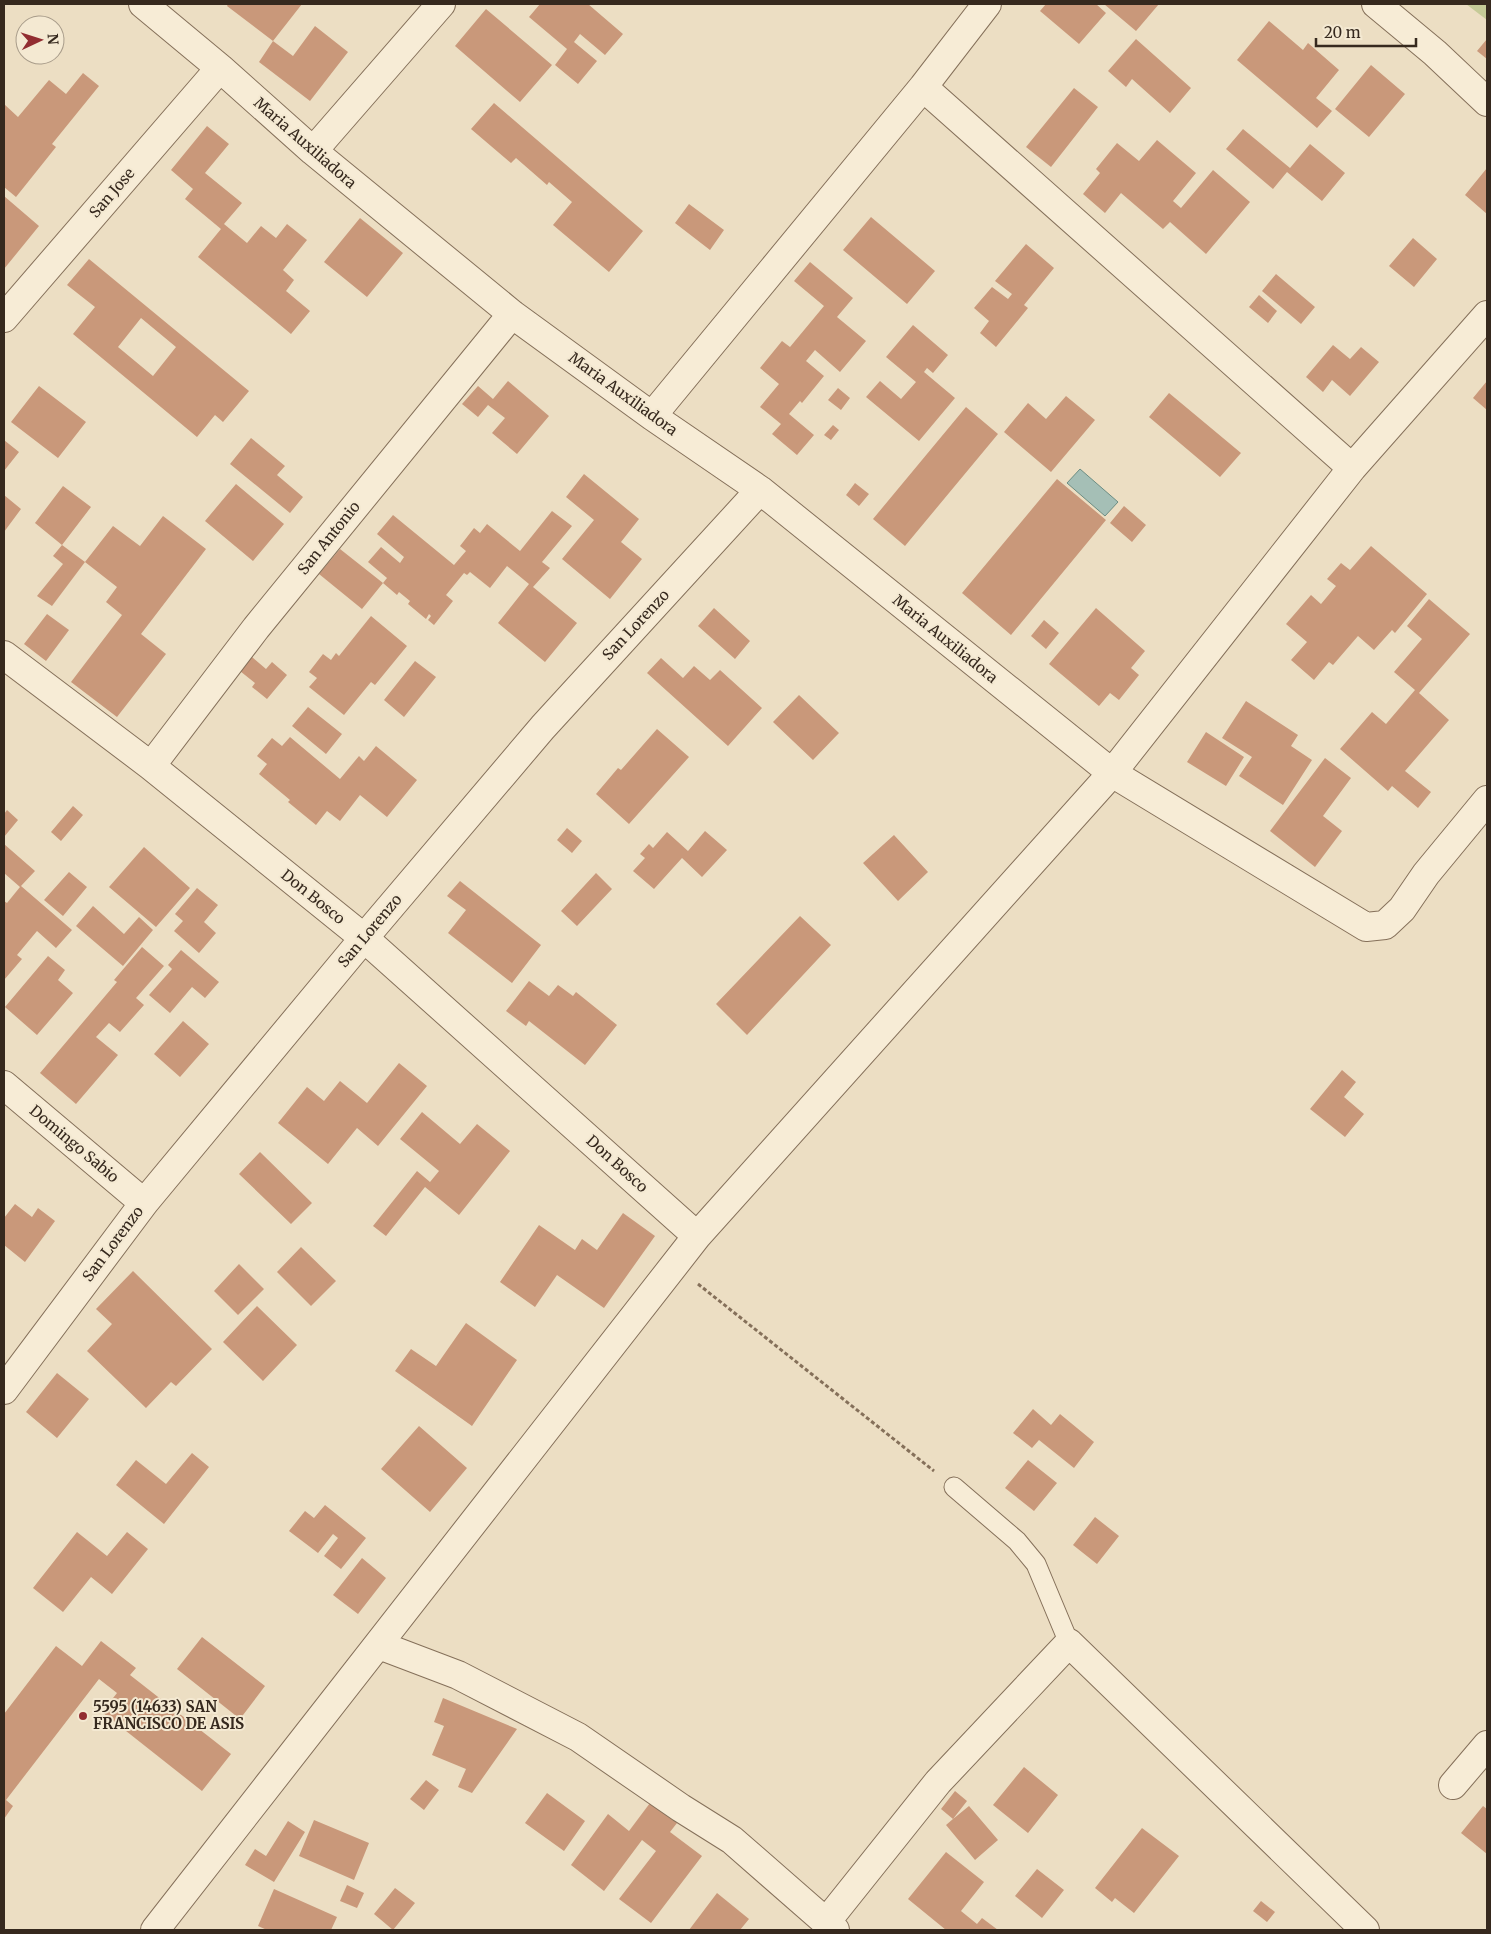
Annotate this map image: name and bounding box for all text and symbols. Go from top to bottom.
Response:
north arrow [15,15,65,65]
scale bar [1316,15,1416,47]
text: 20 m [1324,23,1361,42]
text: N [44,33,62,45]
street label: Maria Auxiliadora [250,93,361,192]
street label: San Jose [85,164,139,221]
street label: Maria Auxiliadora [565,348,681,439]
street label: San Antonio [293,497,364,578]
street label: San Lorenzo [598,585,673,664]
street label: Maria Auxiliadora [889,590,1002,687]
street label: Don Bosco [278,865,349,928]
street label: San Lorenzo [333,890,406,971]
street label: Domingo Sabio [26,1101,123,1187]
street label: Don Bosco [583,1131,652,1196]
street label: San Lorenzo [78,1202,147,1285]
place label: 5595 (14633) SAN FRANCISCO DE ASIS [93,1697,244,1733]
marker: 5595 (14633) SAN FRANCISCO DE ASIS [77,1710,89,1722]

